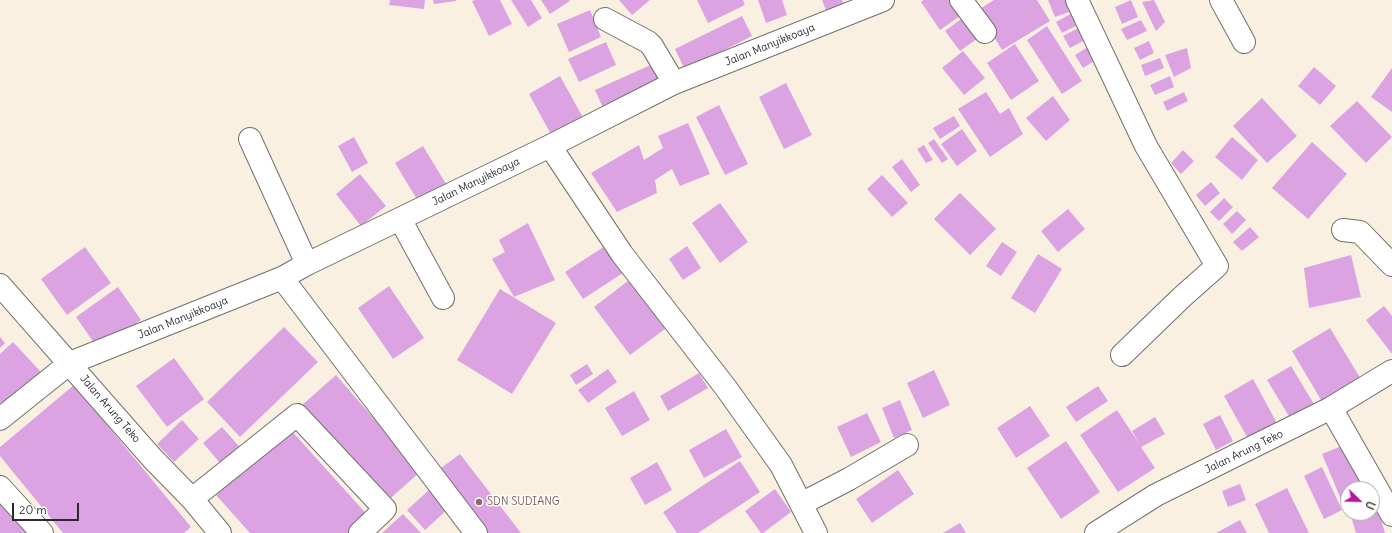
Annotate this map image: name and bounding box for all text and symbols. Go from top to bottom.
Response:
street label: Jalan Manyikkoaya [723,21,817,69]
street label: Jalan Manyikkoaya [430,155,522,209]
street label: Jalan Manyikkoaya [136,294,230,342]
street label: Jalan Arung Teko [77,372,143,446]
street label: Jalan Arung Teko [1203,427,1285,477]
north arrow [1340,481,1380,521]
scale bar [14,495,81,521]
place label: SDN SUDIANG [487,495,560,509]
marker: SDN SUDIANG [474,497,484,507]
text: U [1362,499,1378,511]
text: 20 m [19,502,47,517]

